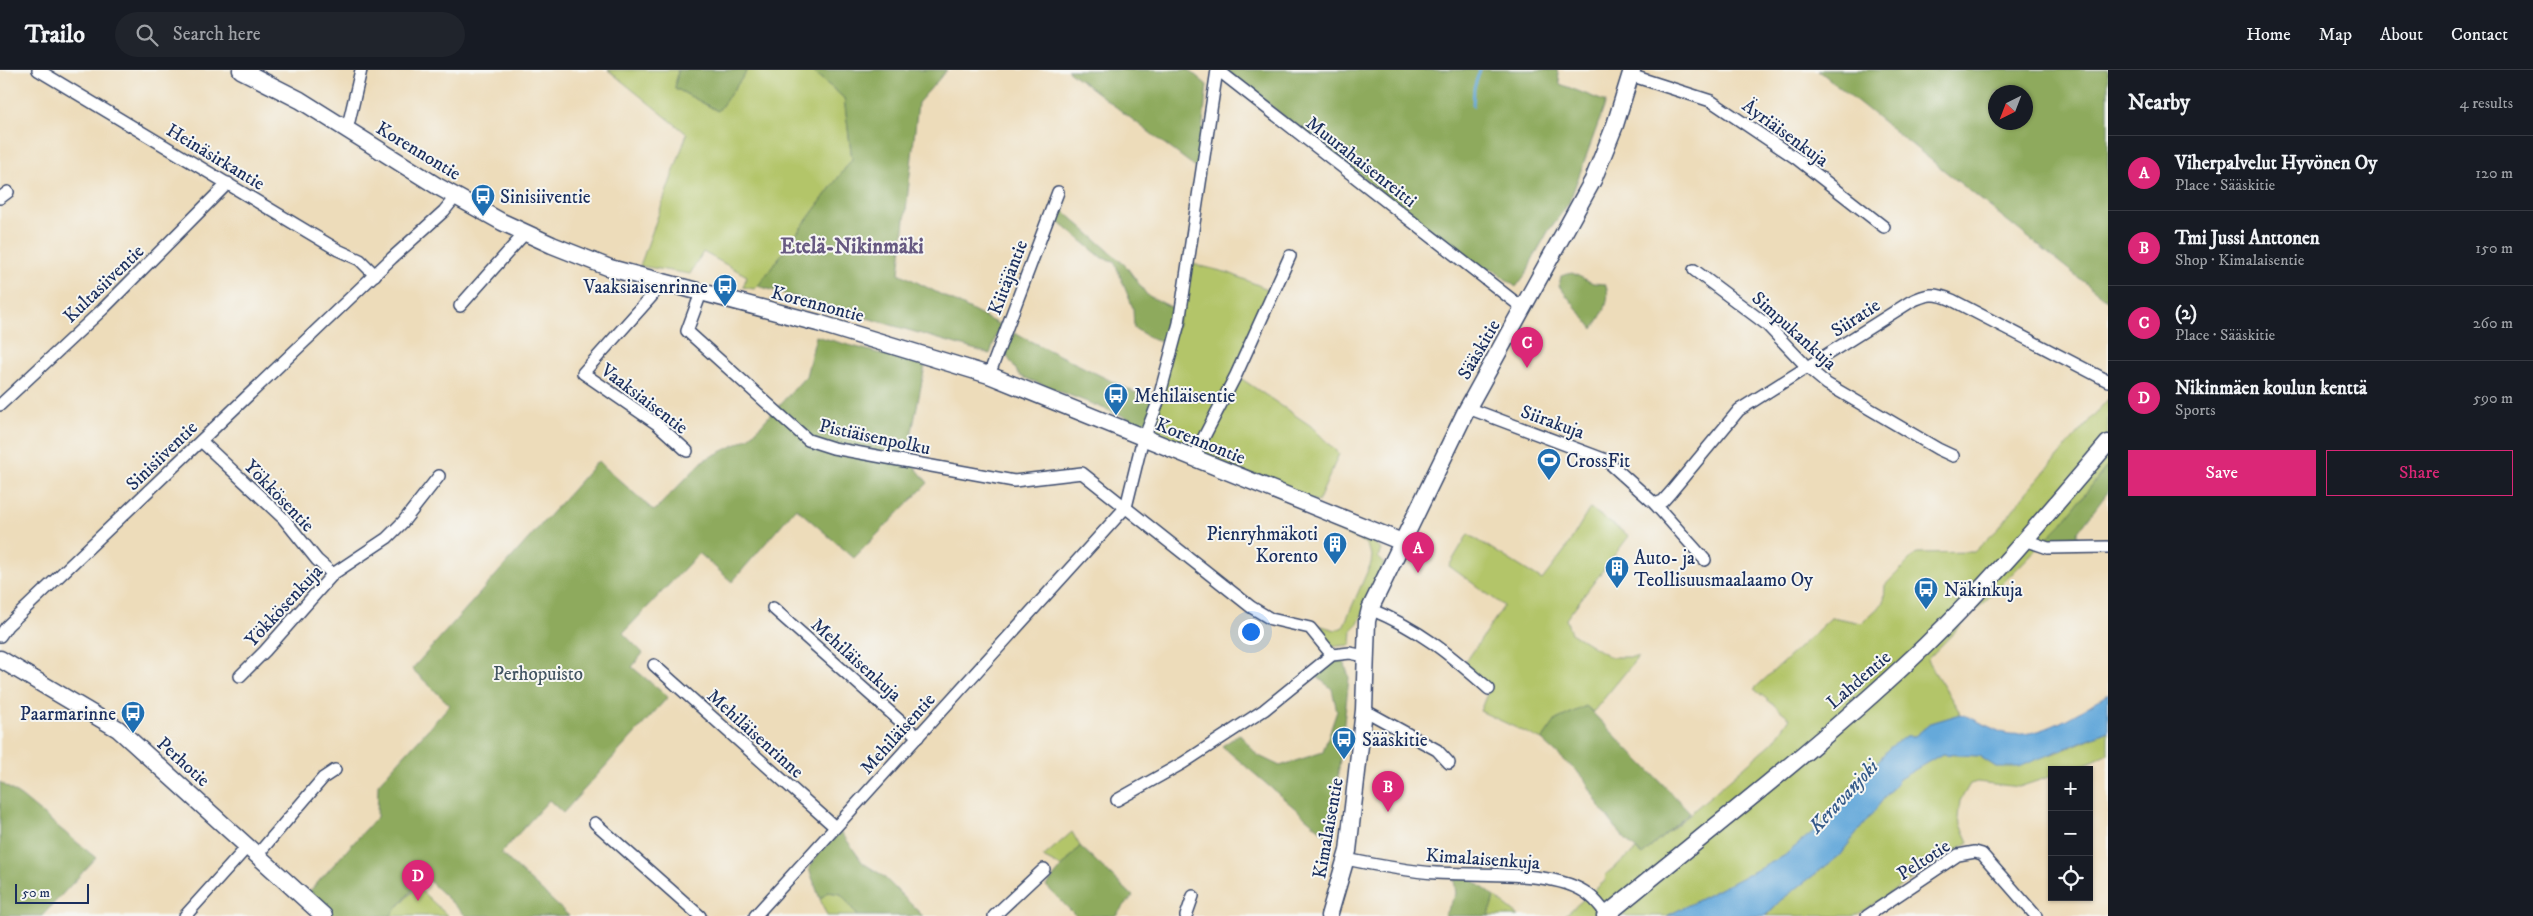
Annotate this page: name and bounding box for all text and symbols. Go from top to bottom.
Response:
search box [115,12,465,57]
text: Trailo [25,20,85,50]
icon: search [133,21,161,49]
text: Search here [173,23,261,46]
text: Home [2246,24,2291,46]
text: Map [2319,24,2352,46]
text: About [2380,24,2423,46]
text: Contact [2451,24,2508,46]
north arrow [1988,85,2033,130]
text: Nearby [2128,90,2190,116]
street label: Äyriäisenkuja [1738,93,1833,172]
text: 4 results [2460,93,2513,113]
street label: Muurahaisenreitti [1301,112,1421,213]
street label: Korennontie [372,117,465,186]
street label: Heinäsirkantie [162,119,269,196]
text: Viherpalvelut Hyvönen Oy [2175,152,2377,175]
text: A [2139,163,2149,183]
text: 120 m [2475,163,2513,183]
text: Place · Sääskitie [2175,175,2275,195]
bus stop icon: Sinisiiventie [470,183,496,217]
place label: Sinisiiventie [500,186,591,209]
text: Tmi Jussi Anttonen [2175,227,2320,250]
district label: Etelä-Nikinmäki [780,234,924,260]
street label: Kiitäjäntie [984,237,1033,318]
text: B [2139,238,2149,258]
text: 150 m [2475,238,2513,258]
street label: Kultasiiventie [59,240,149,328]
text: Shop · Kimalaisentie [2175,250,2304,270]
bus stop icon: Vaaksiaisenrinne [712,273,738,307]
place label: Vaaksiaisenrinne [583,276,708,299]
street label: Korennontie [769,281,867,328]
street label: Simpukankuja [1747,287,1841,375]
street label: Siiratie [1827,294,1885,343]
text: (2) [2175,302,2197,325]
text: C [2139,313,2149,333]
text: 260 m [2473,313,2513,333]
street label: Sääskitie [1453,316,1506,384]
text: Place · Sääskitie [2175,325,2275,345]
pin: C [1511,327,1543,368]
street label: Vaaksiaisentie [595,358,692,440]
text: Nikinmäen koulun kenttä [2175,377,2367,400]
bus stop icon: Mehiläisentie [1103,382,1129,416]
place label: Mehiläisentie [1134,385,1236,408]
text: D [2138,388,2150,408]
text: 590 m [2473,388,2513,408]
street label: Siirakuja [1518,400,1587,445]
text: Sports [2175,400,2216,420]
street label: Korennontie [1152,413,1249,470]
street label: Pistiäisenpolku [817,414,932,460]
street label: Sinisiiventie [121,416,203,496]
sports icon: CrossFit [1536,447,1562,481]
place label: CrossFit [1566,450,1630,473]
button: Save [2128,450,2316,496]
button: Share [2326,450,2513,496]
street label: Yökkösentie [239,455,319,537]
place label: Pienryhmäkoti Korento [1207,523,1318,568]
building icon: Pienryhmäkoti Korento [1322,531,1348,565]
pin: A [1402,532,1434,573]
place label: Auto- ja Teollisuusmaalaamo Oy [1634,547,1814,592]
building icon: Auto- ja Teollisuusmaalaamo Oy [1604,555,1630,589]
street label: Yökkösenkuja [240,560,328,652]
bus stop icon: Näkinkuja [1913,576,1939,610]
place label: Näkinkuja [1944,579,2023,602]
street label: Mehiläisenkuja [806,613,906,707]
your location [1238,619,1264,645]
street label: Lahdentie [1822,646,1896,714]
park label: Perhopuisto [493,663,583,686]
street label: Mehiläisenrinne [702,685,808,784]
street label: Mehiläisentie [856,689,941,779]
bus stop icon: Paarmarinne [120,700,146,734]
place label: Paarmarinne [20,703,116,726]
bus stop icon: Sääskitie [1331,726,1357,760]
place label: Sääskitie [1362,729,1428,752]
street label: Perhotie [152,732,214,792]
water label: Keravanjoki [1803,754,1886,840]
map controls [2048,766,2093,901]
button: + [2048,766,2093,811]
pin: B [1372,771,1404,812]
street label: Kimalaisentie [1308,776,1349,881]
button: − [2048,811,2093,856]
street label: Peltotie [1893,835,1955,886]
street label: Kimalaisenkuja [1425,844,1541,875]
button: locate [2048,856,2093,901]
pin: D [402,860,434,901]
scale bar [15,881,89,904]
text: 50 m [22,884,50,902]

